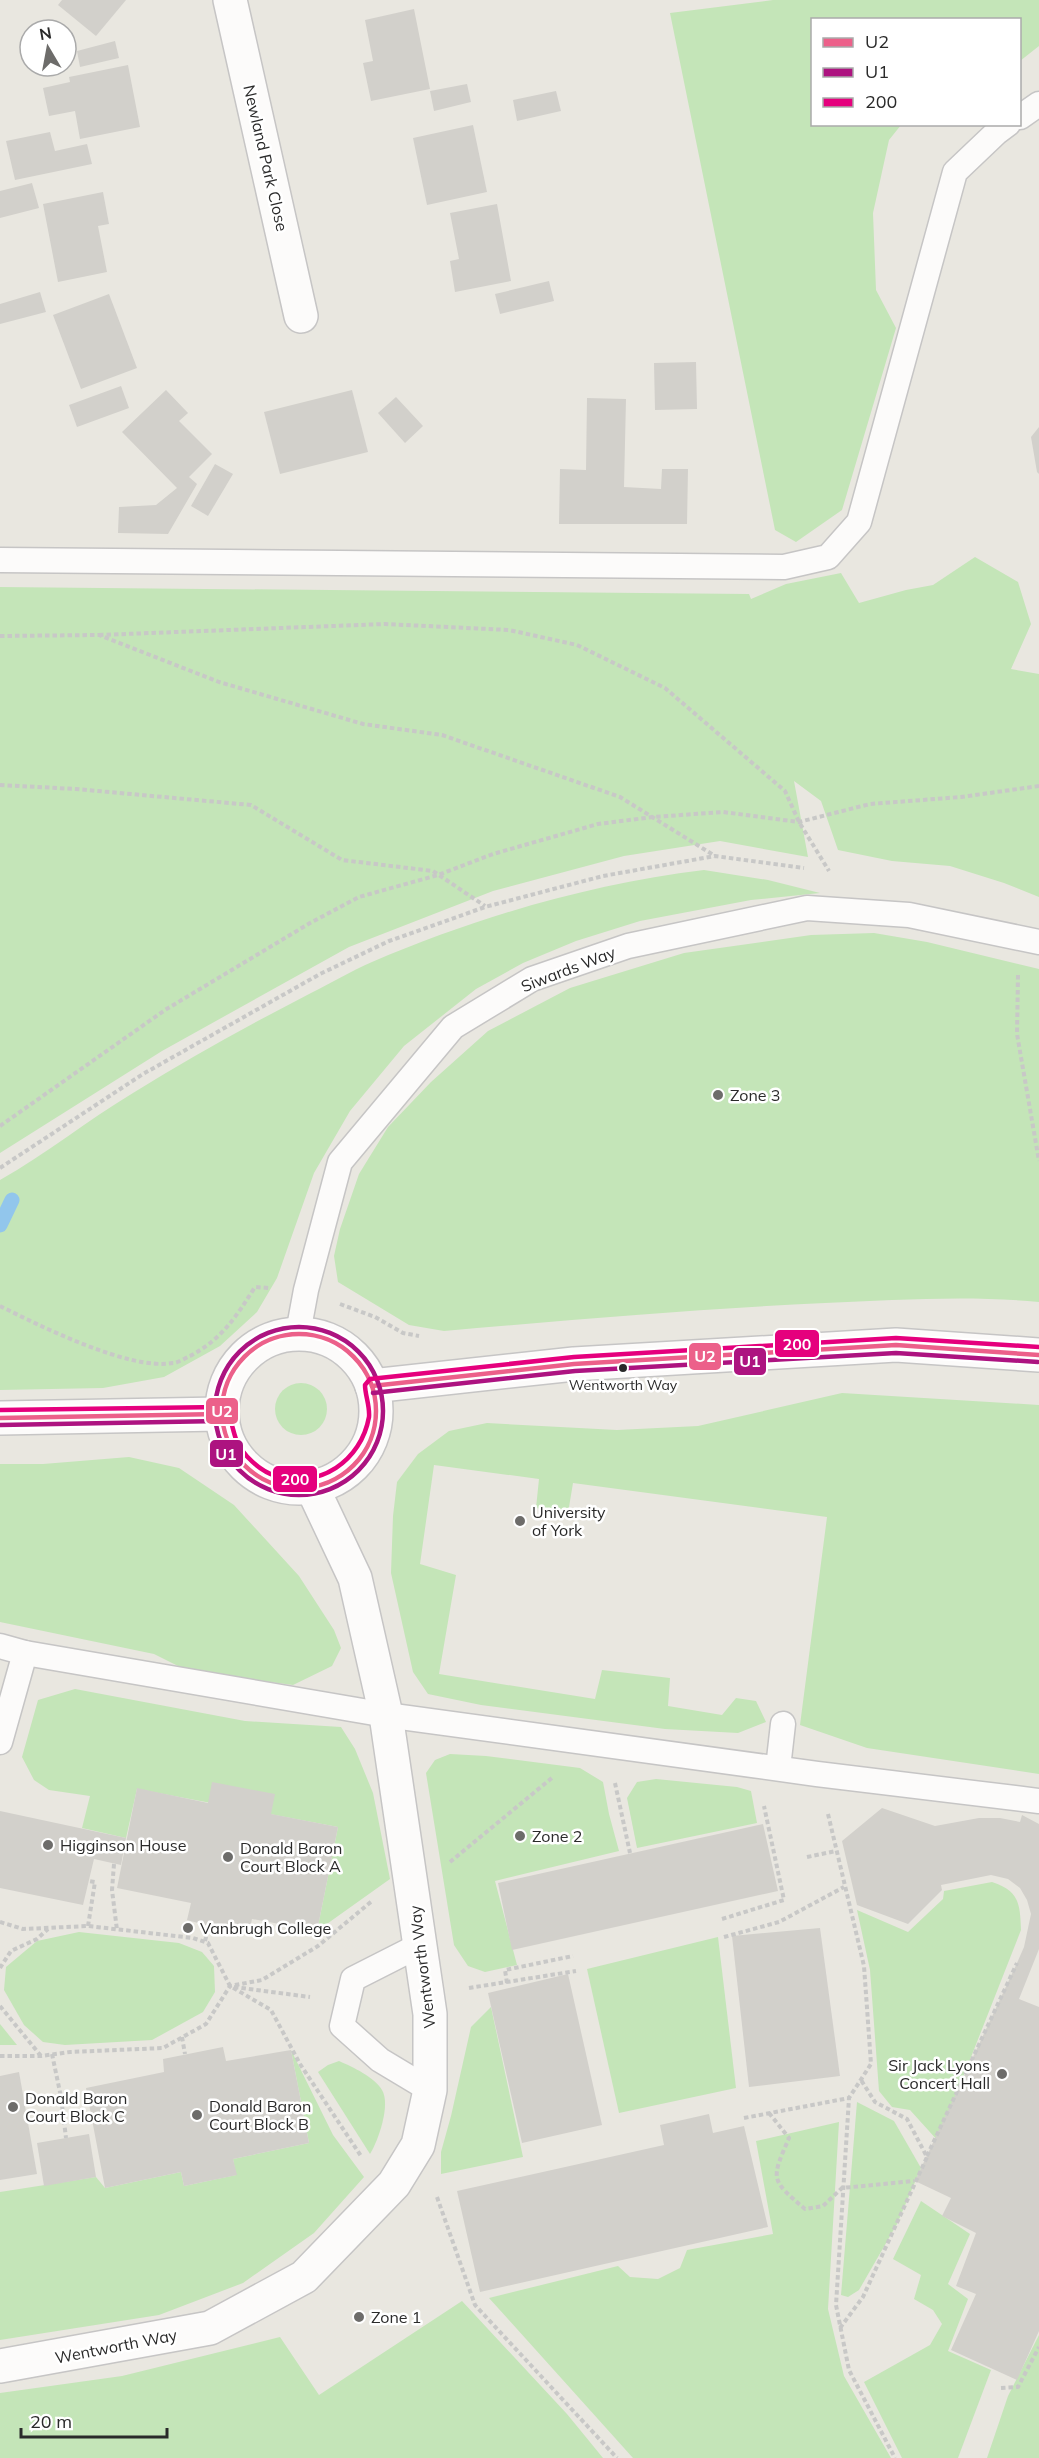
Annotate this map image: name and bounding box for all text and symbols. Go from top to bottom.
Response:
north arrow [18,18,78,78]
legend [811,18,1021,126]
text: N [38,22,53,44]
text: U2 [865,30,889,53]
text: U1 [865,60,889,83]
street label: Newland Park Close [239,83,293,233]
text: 200 [865,90,897,113]
street label: Siwards Way [518,942,618,996]
place label: Zone 3 [730,1085,780,1105]
marker: Zone 3 [711,1088,725,1102]
line badge: 200 [774,1329,820,1358]
text: 200 [783,1334,811,1354]
line badge: U2 [688,1342,722,1371]
text: U2 [694,1346,716,1366]
line badge: U1 [733,1347,767,1376]
text: U1 [739,1351,761,1371]
marker: Wentworth Way [617,1362,629,1374]
place label: Wentworth Way [569,1376,678,1394]
line badge: U2 [205,1397,239,1425]
text: U2 [211,1401,233,1421]
line badge: U1 [209,1439,244,1468]
text: U1 [215,1444,237,1464]
line badge: 200 [272,1465,318,1493]
text: 200 [281,1469,309,1489]
place label: University of York [532,1502,606,1540]
marker: University of York [513,1514,527,1528]
place label: Zone 2 [532,1826,582,1846]
marker: Zone 2 [513,1829,527,1843]
place label: Higginson House [60,1835,186,1855]
marker: Higginson House [41,1838,55,1852]
place label: Donald Baron Court Block A [240,1838,342,1876]
marker: Donald Baron Court Block A [221,1850,235,1864]
street label: Wentworth Way [404,1904,439,2030]
place label: Vanbrugh College [200,1918,331,1938]
marker: Vanbrugh College [181,1921,195,1935]
place label: Sir Jack Lyons Concert Hall [888,2055,990,2093]
marker: Sir Jack Lyons Concert Hall [995,2067,1009,2081]
place label: Donald Baron Court Block C [25,2088,127,2126]
place label: Donald Baron Court Block B [209,2096,311,2134]
marker: Donald Baron Court Block C [6,2100,20,2114]
marker: Donald Baron Court Block B [190,2108,204,2122]
place label: Zone 1 [371,2307,421,2327]
marker: Zone 1 [352,2310,366,2324]
street label: Wentworth Way [53,2324,179,2368]
scale bar [21,2401,166,2439]
text: 20 m [30,2410,72,2433]

